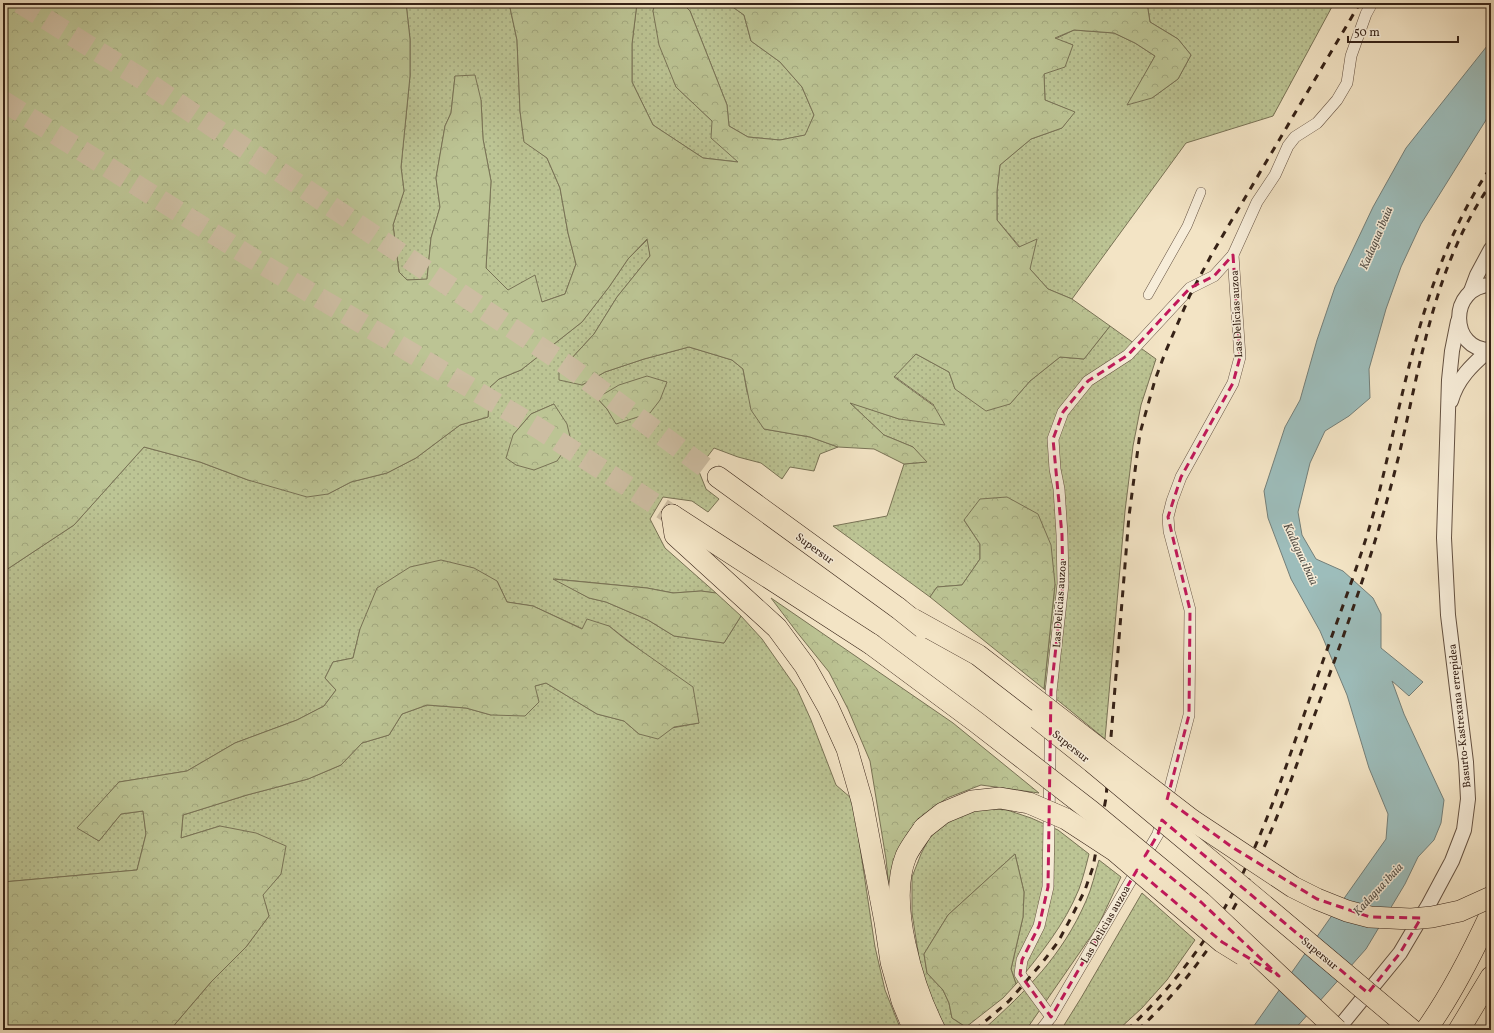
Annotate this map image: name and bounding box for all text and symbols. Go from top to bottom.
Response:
scale bar [1348,18,1458,44]
text: 50 m [1354,25,1380,41]
water label: Kadagua ibaia [1356,204,1397,272]
street label: Las Delicias auzoa [1228,269,1247,358]
water label: Kadagua ibaia [1279,521,1322,588]
street label: Supersur [792,530,837,568]
street label: Las Delicias auzoa [1050,559,1071,648]
street label: Basurto-Kastrexana errepidea [1445,643,1476,789]
street label: Supersur [1048,728,1092,767]
water label: Kadagua ibaia [1350,860,1408,920]
street label: Las Delicias auzoa [1078,883,1135,966]
street label: Supersur [1297,934,1341,974]

